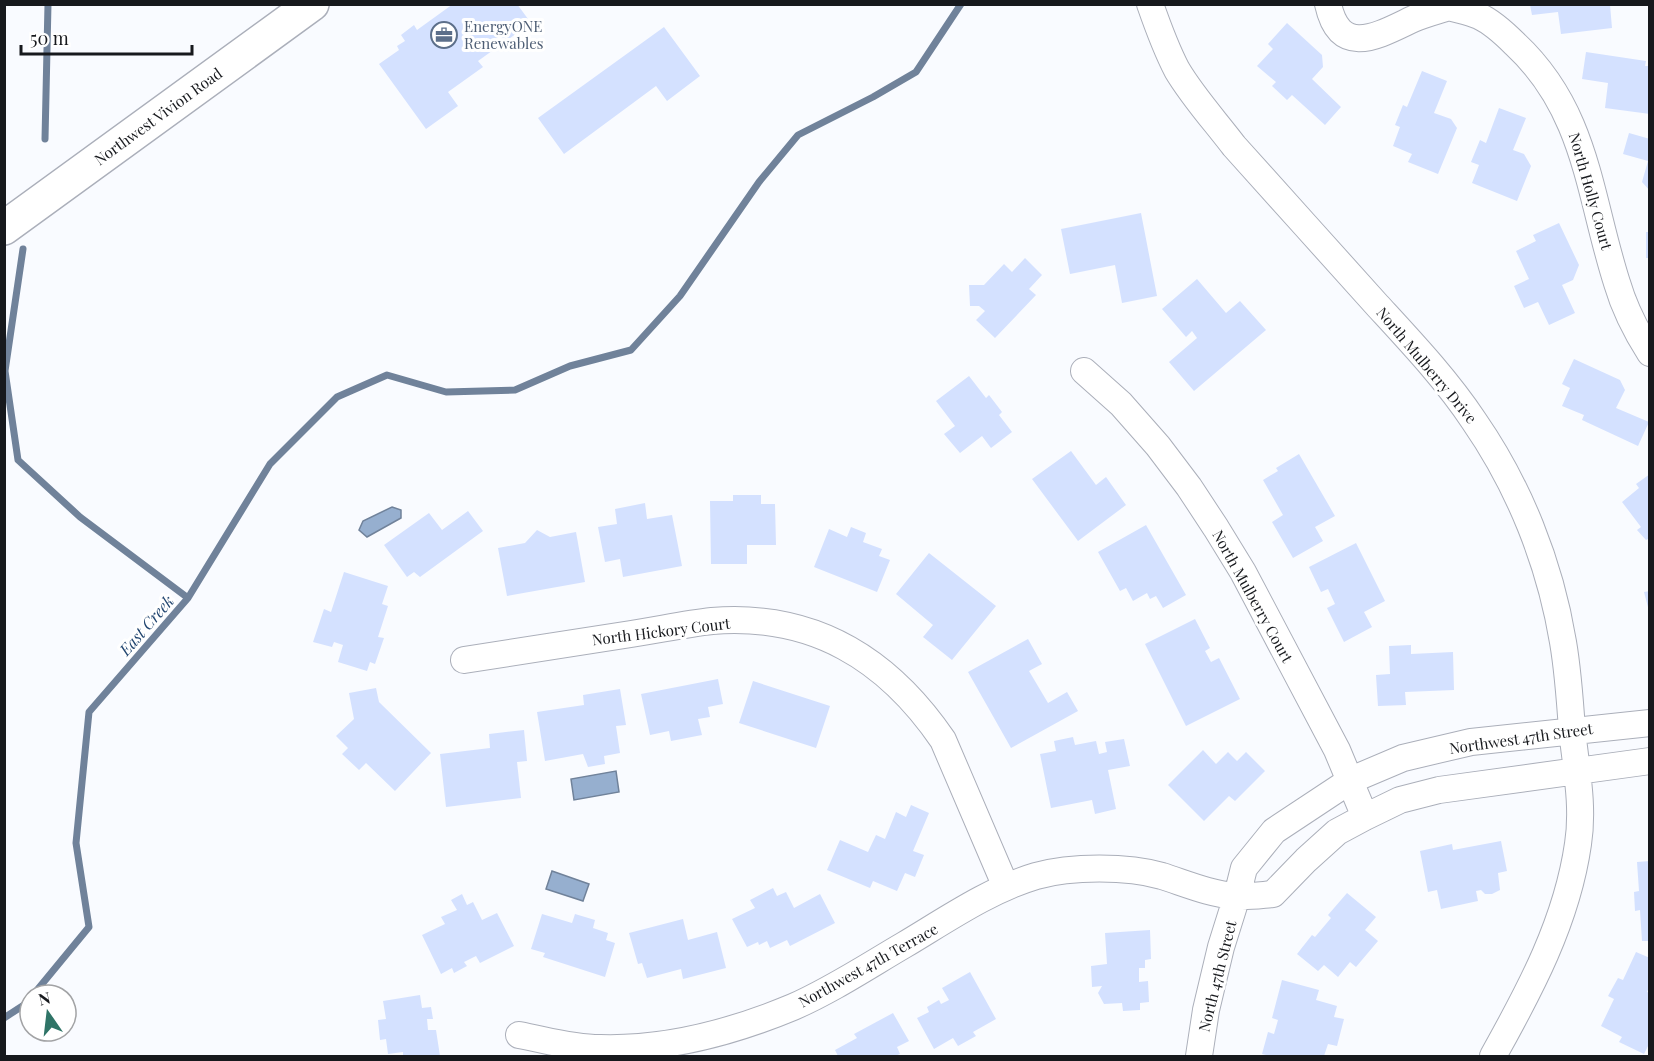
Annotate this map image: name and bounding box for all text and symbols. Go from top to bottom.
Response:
place label: EnergyONE Renewables [464,16,543,53]
scale bar [21,18,192,56]
office icon: EnergyONE Renewables [429,20,459,50]
text: 50 m [30,26,69,50]
street label: Northwest Vivion Road [90,63,226,169]
street label: North Holly Court [1565,130,1617,253]
street label: North Mulberry Drive [1372,303,1482,427]
street label: North Mulberry Court [1208,526,1298,666]
water label: East Creek [114,591,178,660]
street label: North Hickory Court [591,613,732,649]
street label: Northwest 47th Street [1448,718,1595,758]
street label: Northwest 47th Terrace [795,918,941,1012]
street label: North 47th Street [1193,918,1241,1034]
north arrow [18,983,78,1043]
text: N [36,986,53,1010]

